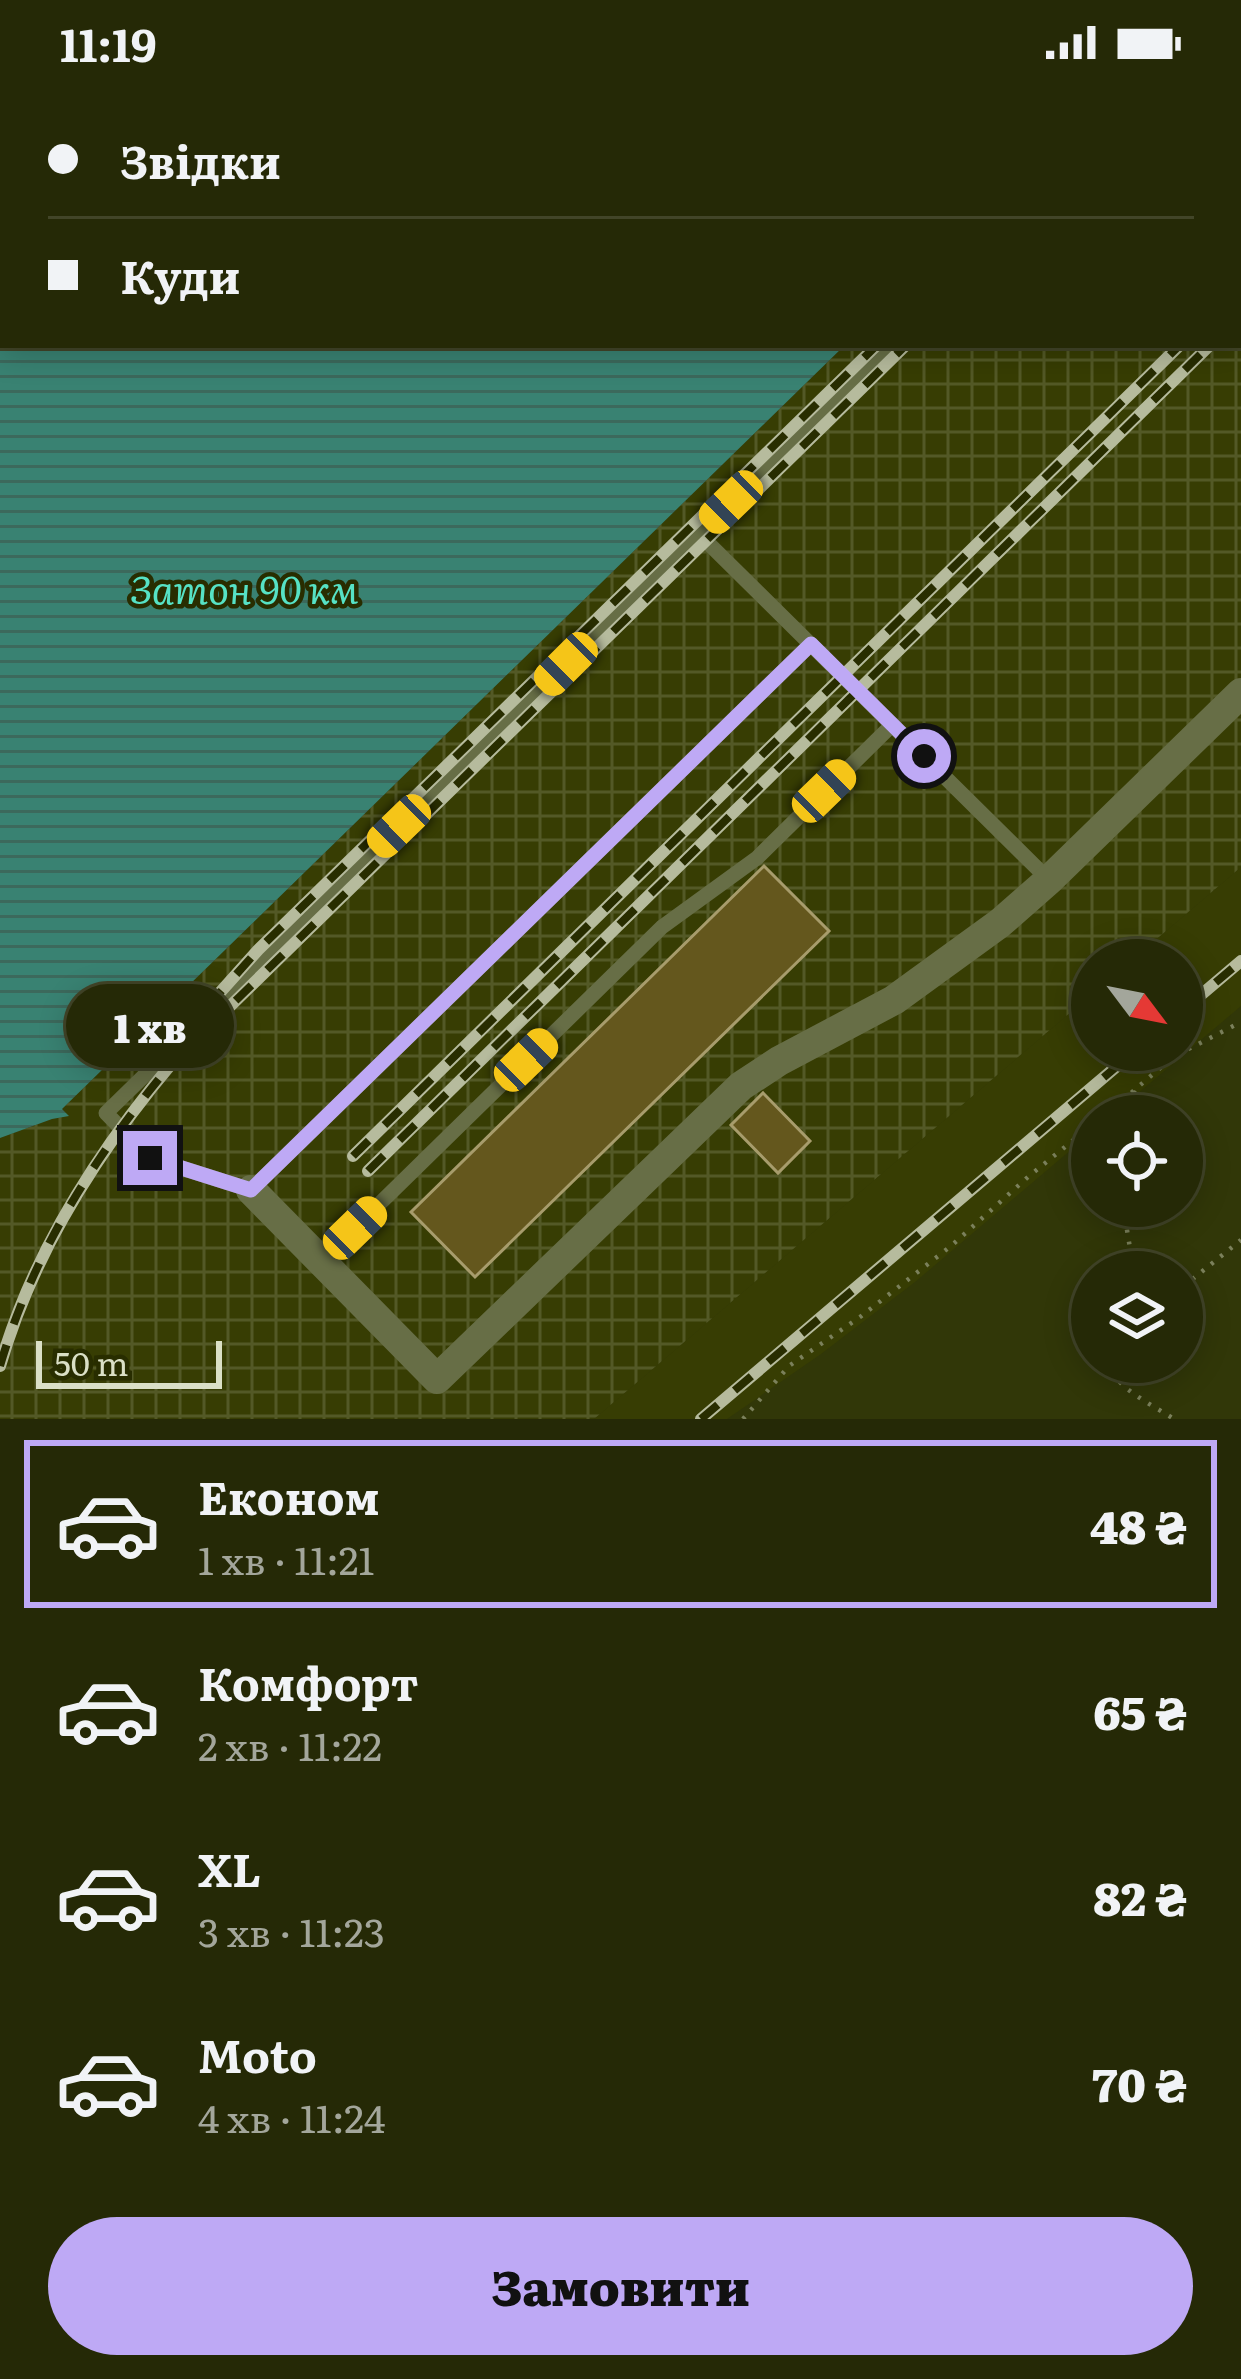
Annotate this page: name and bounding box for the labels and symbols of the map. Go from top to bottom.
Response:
car [693,464,769,540]
water label: Затон 90 км [130,558,358,616]
car [528,626,604,702]
route start [897,729,951,783]
car [786,753,862,829]
car [361,788,437,864]
north arrow [1071,939,1203,1071]
callout: 1 хв [66,984,234,1068]
car [488,1022,564,1098]
route end [123,1131,177,1185]
car [317,1190,393,1266]
scale bar [36,1335,222,1388]

